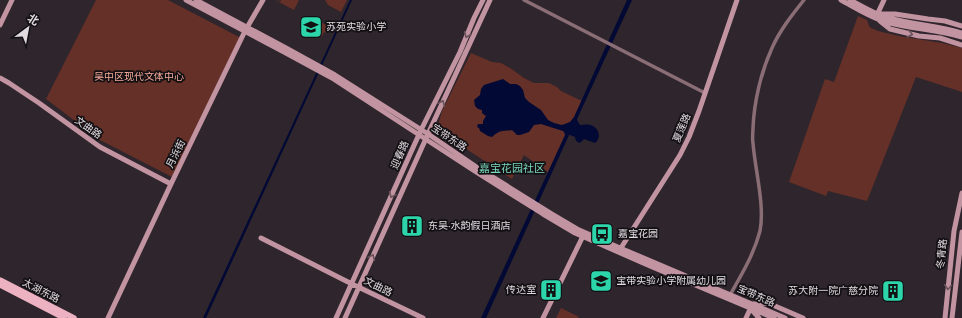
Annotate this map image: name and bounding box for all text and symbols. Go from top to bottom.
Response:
north arrow [8,8,48,48]
text: 北 [25,12,41,28]
school or university icon: 苏苑实验小学 [298,14,324,40]
place label: 苏苑实验小学 [326,21,386,33]
one-way arrow [907,30,914,38]
one-way arrow [463,32,471,39]
park label: 吴中区现代文体中心 [94,71,184,83]
one-way arrow [437,100,445,107]
street label: 夏莲路 [671,112,693,144]
street label: 文曲路 [72,114,104,142]
street label: 宝带东路 [429,122,469,154]
street label: 月浜街 [164,138,188,170]
street label: 迎春路 [388,139,412,171]
district label: 嘉宝花园社区 [479,162,545,175]
one-way arrow [388,192,396,199]
building icon: 东吴·水韵假日酒店 [399,213,425,239]
place label: 东吴·水韵假日酒店 [428,220,511,232]
bus stop icon: 嘉宝花园 [589,221,615,247]
place label: 嘉宝花园 [618,228,658,240]
street label: 冬青路 [934,238,950,270]
one-way arrow [367,253,375,261]
school or university icon: 宝带实验小学附属幼儿园 [588,268,614,294]
street label: 文曲路 [362,275,394,299]
place label: 宝带实验小学附属幼儿园 [616,275,726,287]
street label: 太湖东路 [20,277,62,305]
building icon: 传达室 [538,277,564,303]
building icon: 苏大附一院广慈分院 [880,278,906,304]
street label: 宝带东路 [735,283,777,309]
place label: 传达室 [505,284,536,296]
one-way arrow [944,284,953,290]
place label: 苏大附一院广慈分院 [788,285,878,297]

